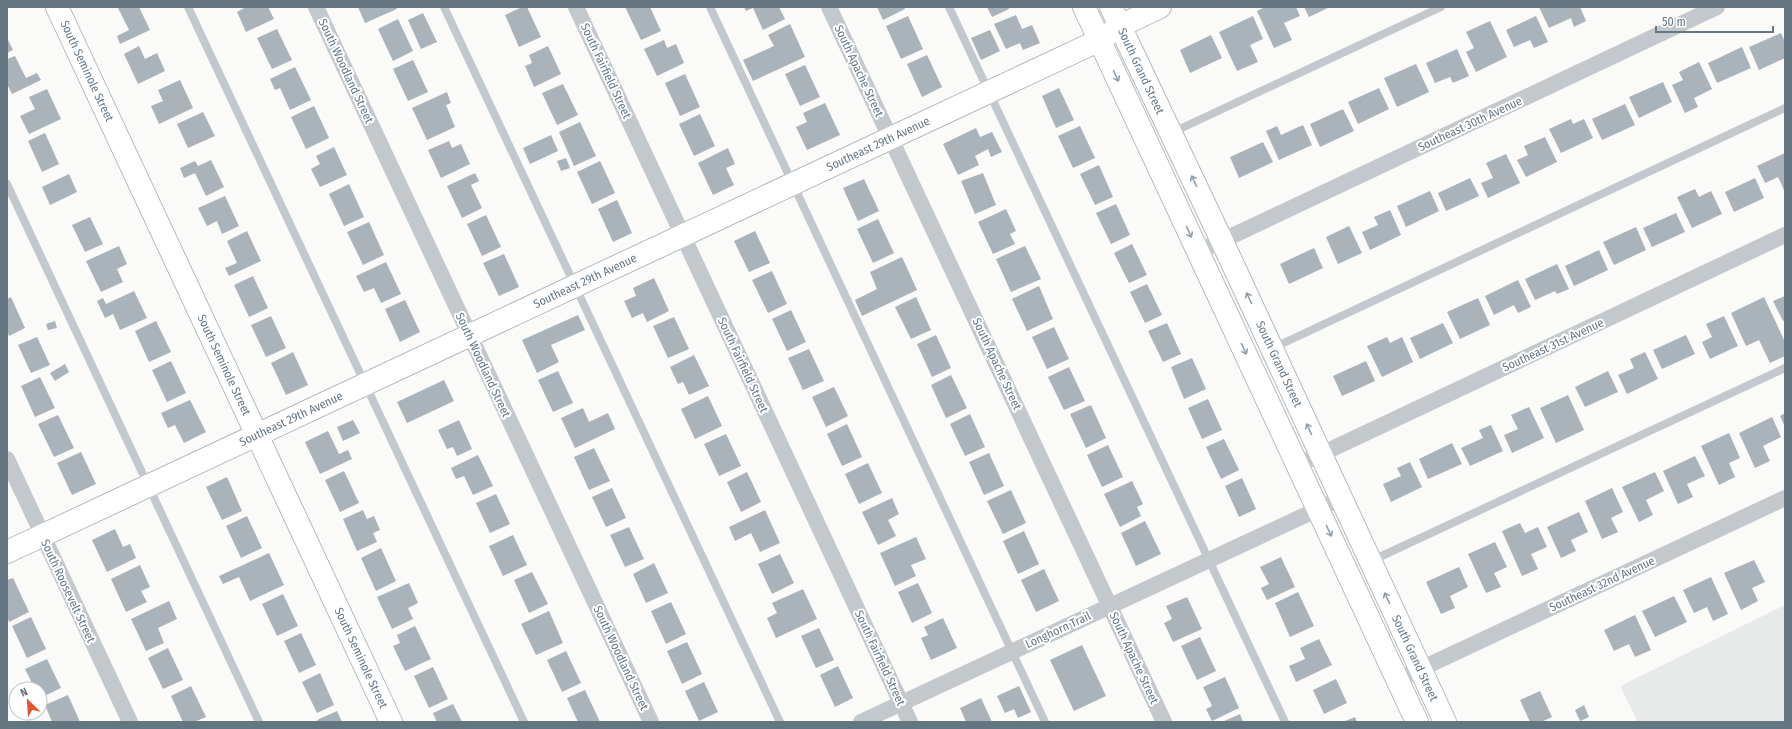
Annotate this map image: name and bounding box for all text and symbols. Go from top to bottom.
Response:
scale bar [1656,8,1773,34]
text: 50 m [1662,15,1686,29]
street label: South Woodland Street [316,17,376,126]
street label: South Seminole Street [57,18,117,124]
street label: South Fairfield Street [578,21,634,121]
street label: South Apache Street [832,23,886,119]
street label: South Grand Street [1115,26,1167,116]
one-way arrow [1113,69,1120,81]
street label: Southeast 30th Avenue [1416,94,1524,154]
street label: Southeast 29th Avenue [824,114,932,174]
one-way arrow [1190,175,1197,187]
one-way arrow [1186,225,1193,237]
street label: Southeast 29th Avenue [531,251,639,311]
one-way arrow [1245,293,1252,305]
street label: South Woodland Street [453,311,513,420]
street label: South Seminole Street [194,312,254,418]
street label: South Fairfield Street [715,315,771,415]
street label: Southeast 31st Avenue [1500,315,1606,375]
street label: South Apache Street [970,316,1024,412]
street label: South Grand Street [1253,319,1305,409]
one-way arrow [1241,343,1248,355]
street label: Southeast 29th Avenue [237,389,345,449]
one-way arrow [1305,423,1312,435]
one-way arrow [1325,524,1333,536]
street label: South Roosevelt Street [38,537,98,645]
street label: Southeast 32nd Avenue [1547,553,1657,615]
one-way arrow [1383,592,1390,604]
street label: South Woodland Street [591,604,651,713]
street label: South Seminole Street [331,605,391,711]
street label: South Fairfield Street [852,608,908,708]
street label: Longhorn Trail [1023,609,1093,651]
street label: South Apache Street [1107,610,1161,706]
street label: South Grand Street [1389,613,1441,703]
north arrow [8,681,48,721]
text: N [18,685,30,700]

